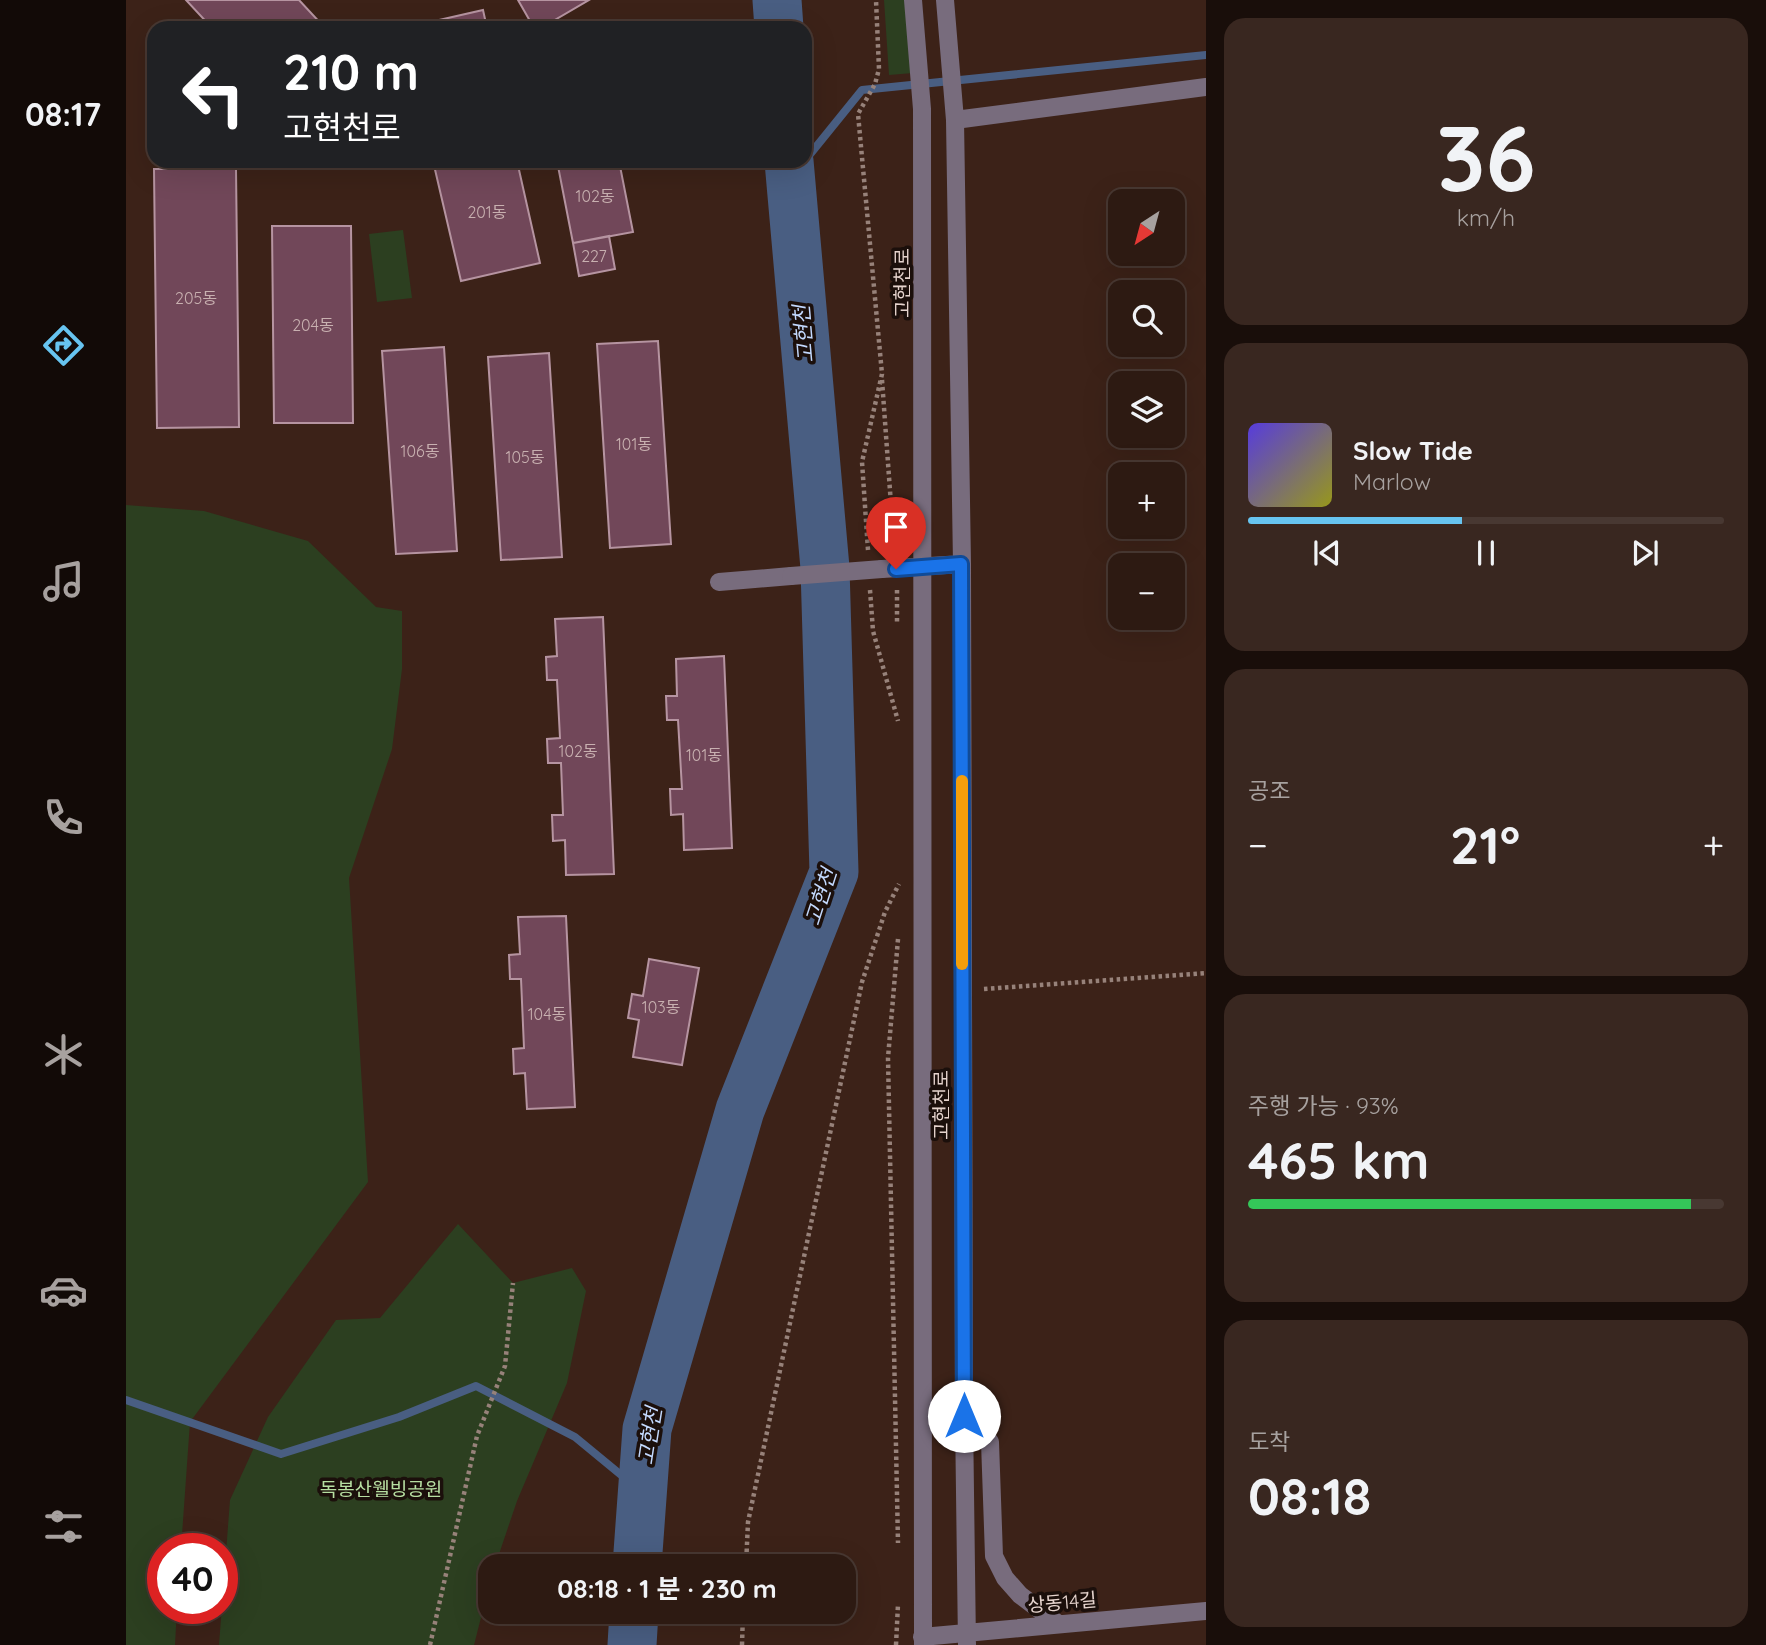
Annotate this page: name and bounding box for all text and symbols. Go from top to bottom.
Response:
text: 210 m [283,41,419,102]
icon: left [168,49,259,140]
text: 08:17 [25,94,101,134]
text: 36 [1436,100,1536,214]
text: 고현천로 [283,107,401,147]
house number: 102동 [575,186,615,206]
north arrow [1108,189,1185,266]
map controls [1108,189,1185,630]
house number: 201동 [467,202,507,222]
text: km/h [1457,203,1515,232]
house number: 227 [581,246,607,266]
street label: 고현천로 [890,248,914,318]
button: search [1108,280,1185,357]
house number: 205동 [175,288,217,308]
water label: 고현천 [787,301,818,364]
house number: 204동 [292,315,334,335]
icon: directions [39,321,88,370]
button: layers [1108,371,1185,448]
house number: 101동 [616,434,652,454]
text: Slow Tide [1353,434,1473,467]
house number: 106동 [401,441,440,461]
house number: 105동 [506,447,545,467]
button: + [1108,462,1185,539]
text: Marlow [1353,467,1431,496]
pin [866,497,926,569]
icon: arrive [877,508,915,546]
icon: previous [1308,534,1346,572]
icon: pause [1467,534,1505,572]
icon: next [1626,534,1664,572]
button: − [1108,553,1185,630]
icon: music [39,557,88,606]
house number: 102동 [558,741,598,761]
house number: 101동 [686,745,722,765]
text: 공조 [1248,776,1290,805]
icon: phone [39,793,88,842]
text: 21° [1450,812,1520,877]
text: − [1248,821,1268,869]
text: + [1703,821,1724,869]
water label: 고현천 [799,863,842,928]
house number: 103동 [642,997,681,1017]
house number: 104동 [528,1004,567,1024]
icon: climate [39,1030,88,1079]
street label: 고현천로 [929,1070,953,1140]
text: 주행 가능 · 93% [1248,1091,1399,1120]
text: 465 km [1248,1127,1429,1192]
icon: car [39,1266,88,1315]
position arrow [927,1379,1001,1453]
water label: 고현천 [632,1403,667,1467]
text: 도착 [1248,1427,1290,1456]
text: 08:18 [1248,1463,1371,1528]
park label: 독봉산웰빙공원 [320,1477,442,1501]
icon: filters [39,1502,88,1551]
speed limit sign: 40 [147,1533,238,1624]
text: 08:18 · 1 분 · 230 m [557,1572,777,1605]
street label: 상동14길 [1026,1587,1098,1617]

